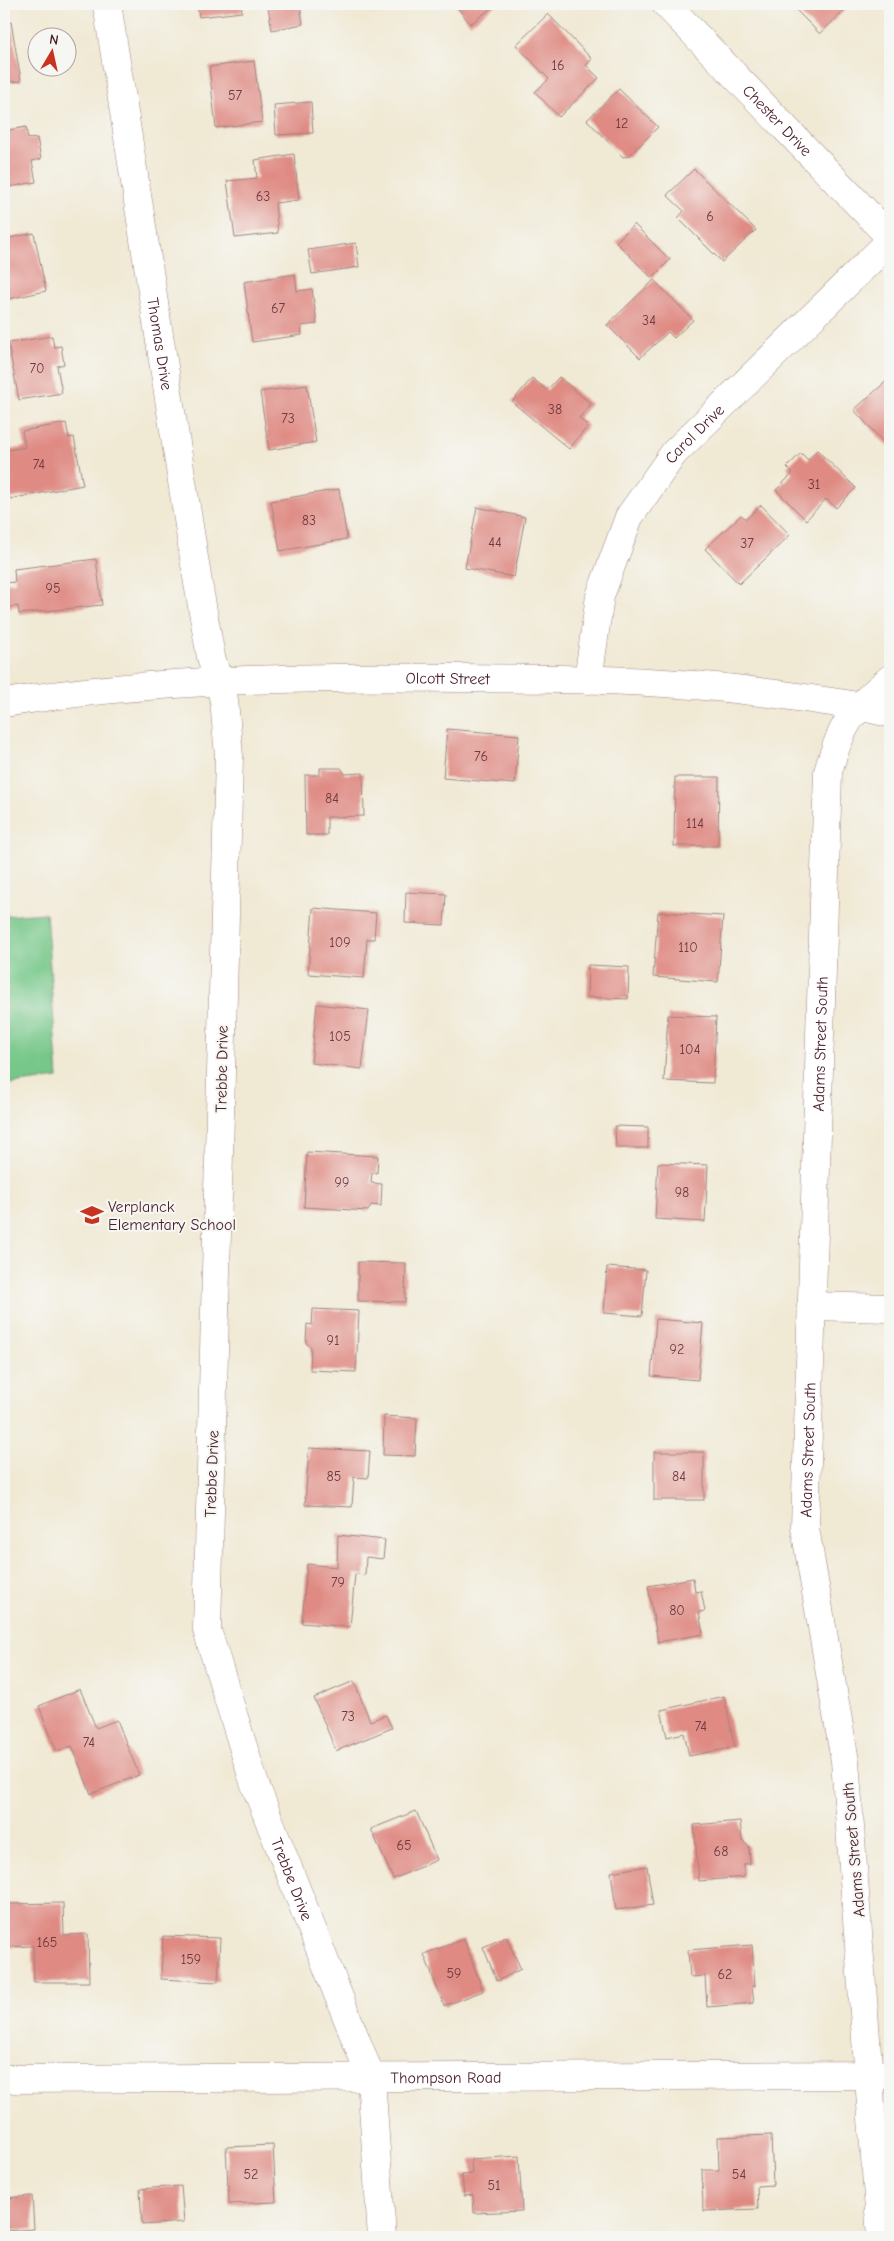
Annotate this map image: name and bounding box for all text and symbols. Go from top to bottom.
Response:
north arrow [28,28,78,78]
text: N [48,31,60,49]
house number: 16 [551,57,565,74]
street label: Chester Drive [739,82,815,160]
house number: 57 [228,87,242,104]
house number: 12 [616,115,628,132]
house number: 63 [256,188,270,205]
house number: 6 [706,208,714,225]
street label: Thomas Drive [143,296,176,392]
house number: 67 [271,300,285,317]
house number: 34 [642,312,656,329]
house number: 70 [29,360,45,377]
house number: 38 [548,401,562,418]
street label: Carol Drive [662,401,728,467]
house number: 73 [281,410,295,427]
house number: 74 [33,456,45,473]
house number: 31 [808,476,820,493]
house number: 83 [302,512,316,529]
house number: 44 [488,534,502,551]
house number: 37 [740,535,754,552]
house number: 95 [45,580,61,597]
street label: Olcott Street [405,670,490,688]
house number: 76 [474,748,488,765]
house number: 84 [325,790,339,807]
house number: 114 [686,815,704,832]
house number: 109 [329,934,351,951]
house number: 110 [678,939,698,956]
street label: Adams Street South [810,976,832,1112]
street label: Trebbe Drive [212,1025,232,1113]
house number: 105 [329,1028,351,1045]
house number: 104 [680,1041,701,1058]
house number: 99 [335,1174,349,1191]
house number: 98 [675,1184,689,1201]
place label: Verplanck Elementary School [108,1198,236,1234]
school or university icon: Verplanck Elementary School [79,1202,105,1228]
house number: 91 [327,1332,339,1349]
house number: 92 [670,1341,684,1358]
street label: Adams Street South [797,1382,819,1518]
street label: Trebbe Drive [201,1430,223,1518]
house number: 85 [327,1468,341,1485]
house number: 84 [672,1468,686,1485]
house number: 79 [331,1574,345,1591]
house number: 80 [669,1602,685,1619]
house number: 73 [341,1708,355,1725]
house number: 74 [695,1718,707,1735]
house number: 74 [83,1734,95,1751]
street label: Adams Street South [839,1782,869,1918]
street label: Trebbe Drive [267,1835,316,1923]
house number: 65 [396,1837,412,1854]
house number: 68 [714,1843,728,1860]
house number: 165 [37,1934,57,1951]
house number: 159 [181,1951,201,1968]
house number: 59 [446,1965,462,1982]
house number: 62 [718,1966,732,1983]
street label: Thompson Road [391,2069,501,2087]
house number: 52 [244,2166,258,2183]
house number: 54 [732,2166,746,2183]
house number: 51 [487,2177,501,2194]

